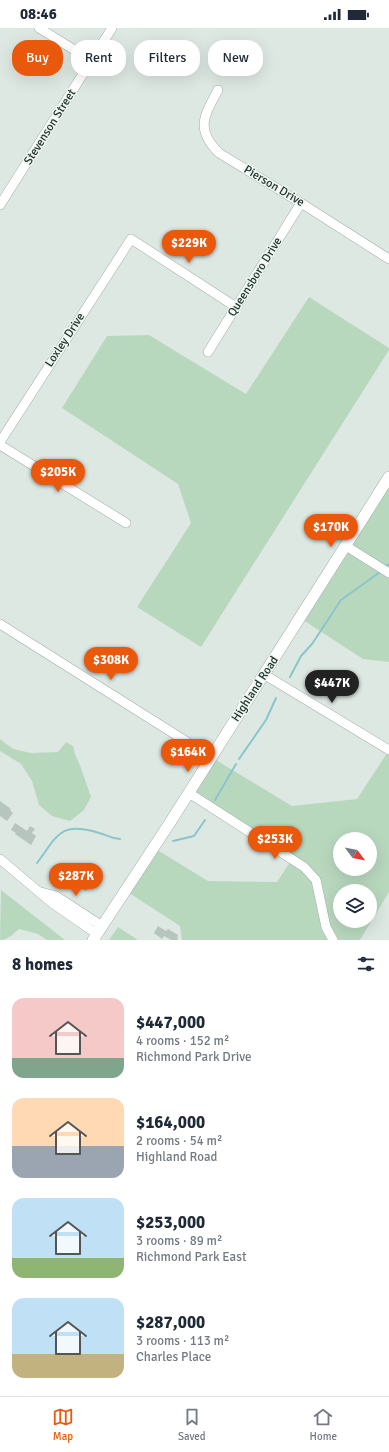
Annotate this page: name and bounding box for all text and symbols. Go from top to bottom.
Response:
text: 08:46 [20,5,57,23]
chip: Buy [12,40,63,76]
chip: Rent [71,40,126,76]
chip: Filters [134,40,200,76]
chip: New [208,40,263,76]
street label: Stevenson Street [21,86,79,168]
street label: Pierson Drive [241,162,307,210]
pin: $229K [161,230,217,264]
text: $229K [171,235,207,251]
street label: Queensboro Drive [225,235,285,319]
street label: Loxley Drive [42,310,88,370]
pin: $205K [30,459,86,493]
text: $205K [40,464,76,480]
pin: $170K [303,514,359,548]
text: $170K [313,519,349,535]
pin: $308K [83,647,139,681]
text: $308K [93,652,129,668]
street label: Highland Road [228,653,282,725]
pin: $447K [304,670,360,704]
text: $447K [314,675,350,691]
pin: $164K [160,739,216,773]
text: $164K [170,744,206,760]
pin: $253K [247,826,303,860]
text: $253K [257,831,293,847]
north arrow [333,832,377,876]
map controls [333,832,377,928]
pin: $287K [48,863,104,897]
text: $287K [58,868,94,884]
button: layers [333,884,377,928]
icon: filters [355,953,377,975]
text: 8 homes [12,954,73,975]
text: $447,000 [136,1012,205,1033]
icon: home [44,1014,92,1062]
text: 4 rooms · 152 m² [136,1033,229,1049]
text: Richmond Park Drive [136,1049,251,1065]
text: $164,000 [136,1112,205,1133]
icon: home [44,1114,92,1162]
text: 2 rooms · 54 m² [136,1133,222,1149]
text: Highland Road [136,1149,217,1165]
text: $253,000 [136,1212,205,1233]
icon: home [44,1214,92,1262]
text: 3 rooms · 89 m² [136,1233,222,1249]
text: Richmond Park East [136,1249,246,1265]
text: $287,000 [136,1312,205,1333]
icon: home [44,1314,92,1362]
text: 3 rooms · 113 m² [136,1333,229,1349]
text: Charles Place [136,1349,211,1365]
tab: Map [52,1406,74,1443]
tab: Saved [178,1406,206,1443]
tab: Home [310,1406,337,1443]

